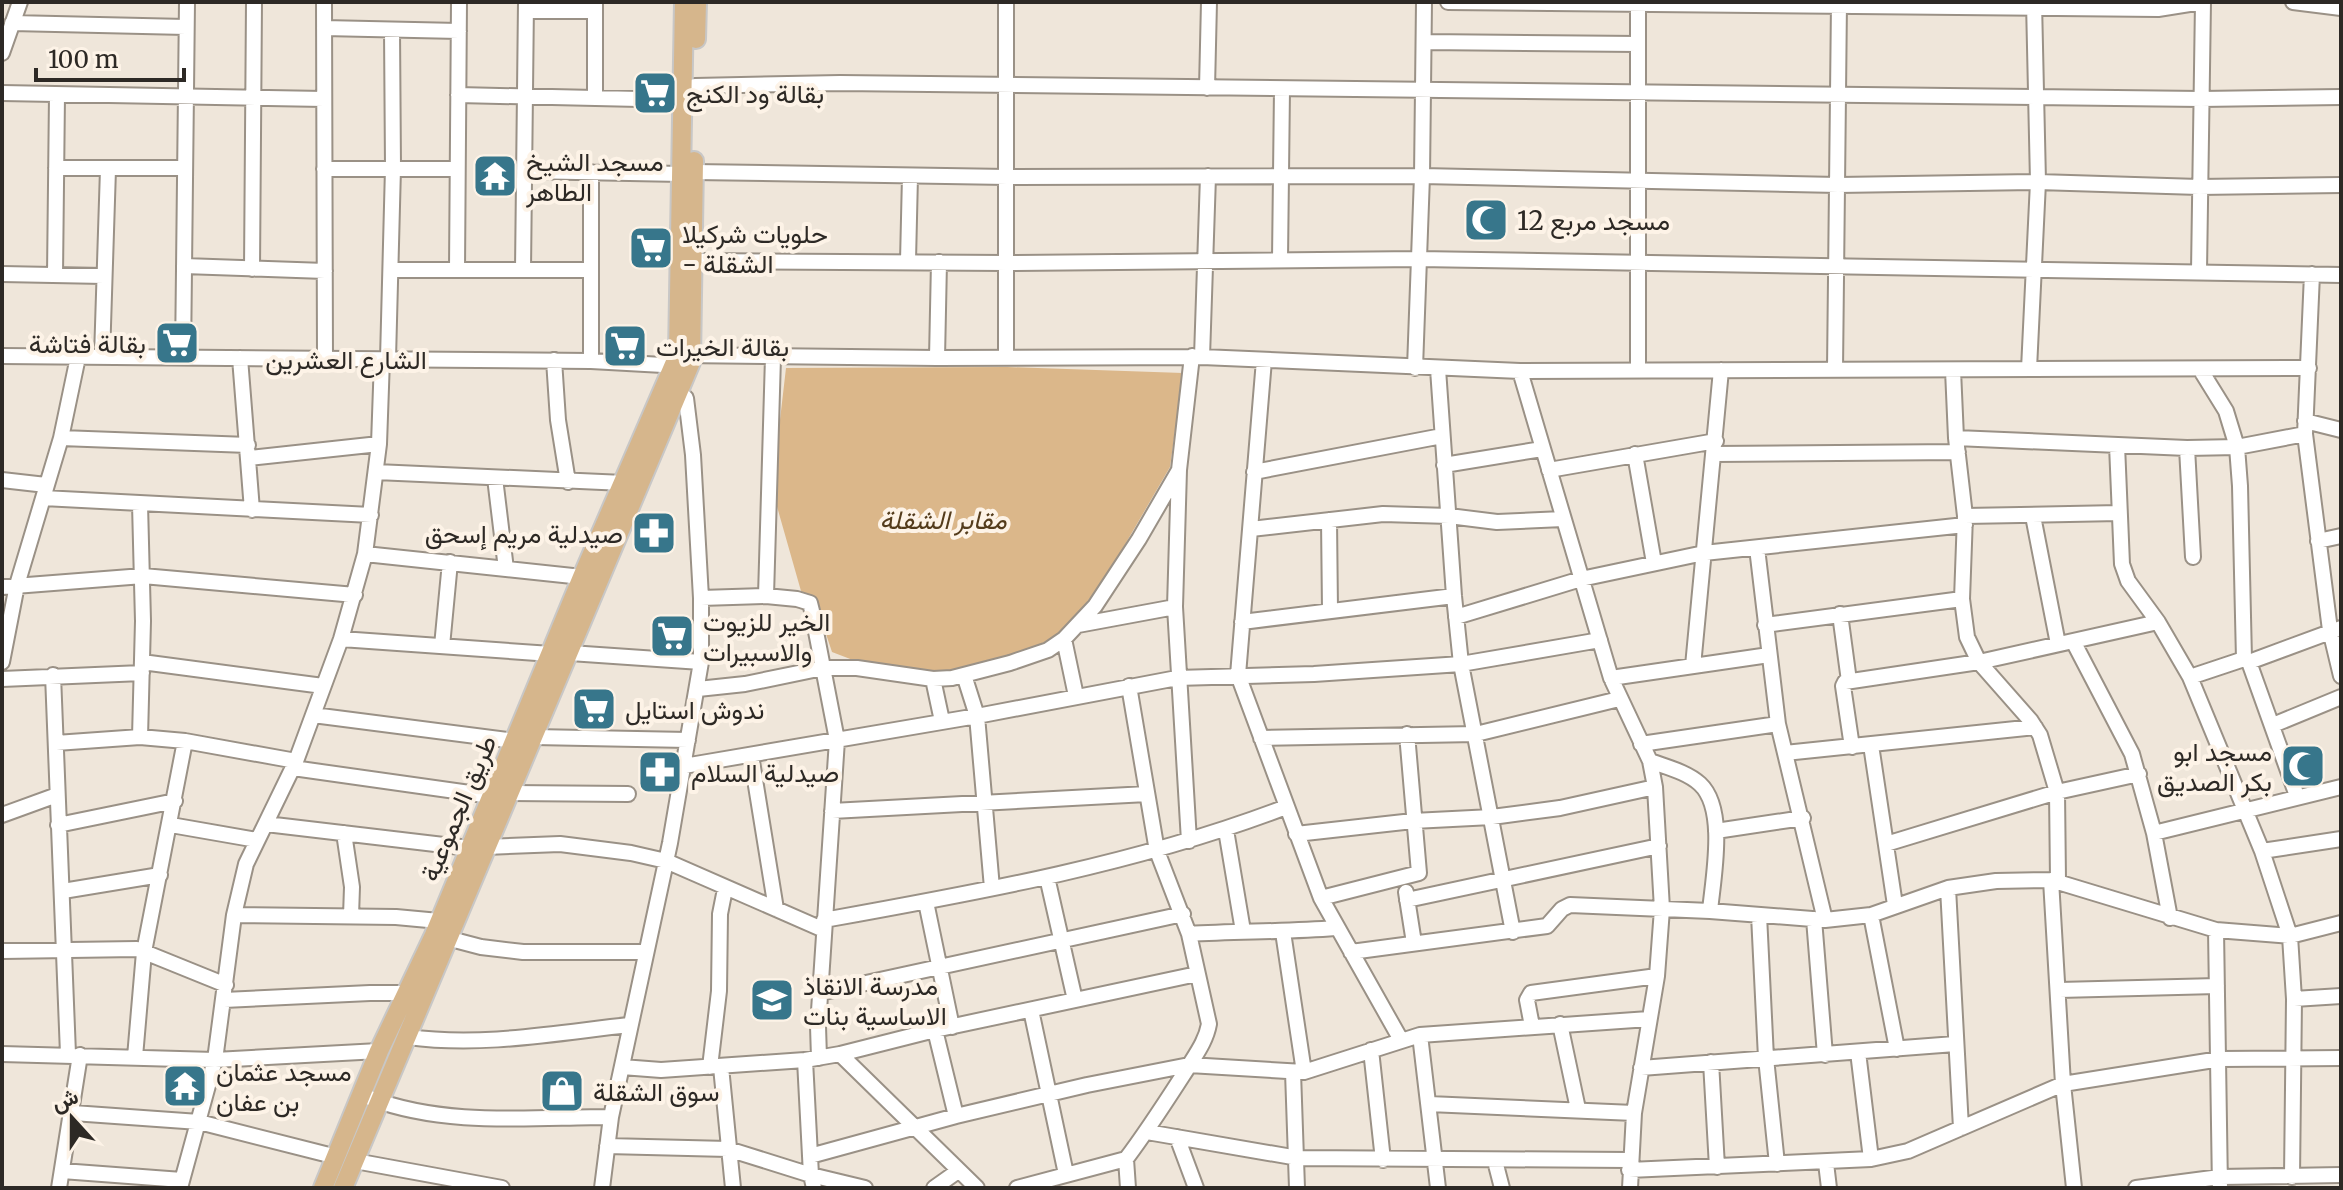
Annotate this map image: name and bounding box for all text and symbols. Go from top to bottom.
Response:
scale bar [36,32,184,82]
text: 100 m [48,44,119,75]
supermarket icon: بقالة ود الكنج [631,69,679,117]
place label: بقالة ود الكنج [686,77,824,112]
place label: مسجد الشيخ الطاهر [525,145,664,208]
temple icon: مسجد الشيخ الطاهر [471,152,519,200]
mosque icon: مسجد مربع 12 [1462,196,1510,244]
place label: مسجد مربع 12 [1517,204,1670,239]
place label: حلويات شركيلا - الشقلة [682,217,828,280]
supermarket icon: حلويات شركيلا - الشقلة [627,224,675,272]
supermarket icon: بقالة فتاشة [153,319,201,367]
supermarket icon: بقالة الخيرات [601,322,649,370]
place label: بقالة فتاشة [29,327,146,360]
place label: بقالة الخيرات [656,330,789,363]
street label: الشارع العشرين [265,343,427,378]
park label: مقابر الشقلة [879,503,1007,536]
pharmacy icon: صيدلية مريم إسحق [630,509,678,557]
place label: صيدلية مريم إسحق [425,517,623,551]
place label: الخير للزيوت والاسبيرات [703,605,830,668]
supermarket icon: الخير للزيوت والاسبيرات [648,612,696,660]
supermarket icon: ندوش استايل [570,685,618,733]
place label: ندوش استايل [625,693,764,726]
street label: طريق الجموعية [412,730,504,886]
place label: مسجد ابو بكر الصديق [2157,735,2272,798]
mosque icon: مسجد ابو بكر الصديق [2279,742,2327,790]
pharmacy icon: صيدلية السلام [636,748,684,796]
place label: صيدلية السلام [691,756,839,790]
place label: مدرسة الانقاذ الاساسية بنات [803,969,947,1032]
school or university icon: مدرسة الانقاذ الاساسية بنات [748,976,796,1024]
place label: مسجد عثمان بن عفان [216,1055,352,1118]
temple icon: مسجد عثمان بن عفان [161,1062,209,1110]
shop icon: سوق الشقلة [538,1067,586,1115]
place label: سوق الشقلة [593,1075,719,1108]
north arrow [32,1078,112,1158]
text: ش [47,1082,82,1117]

